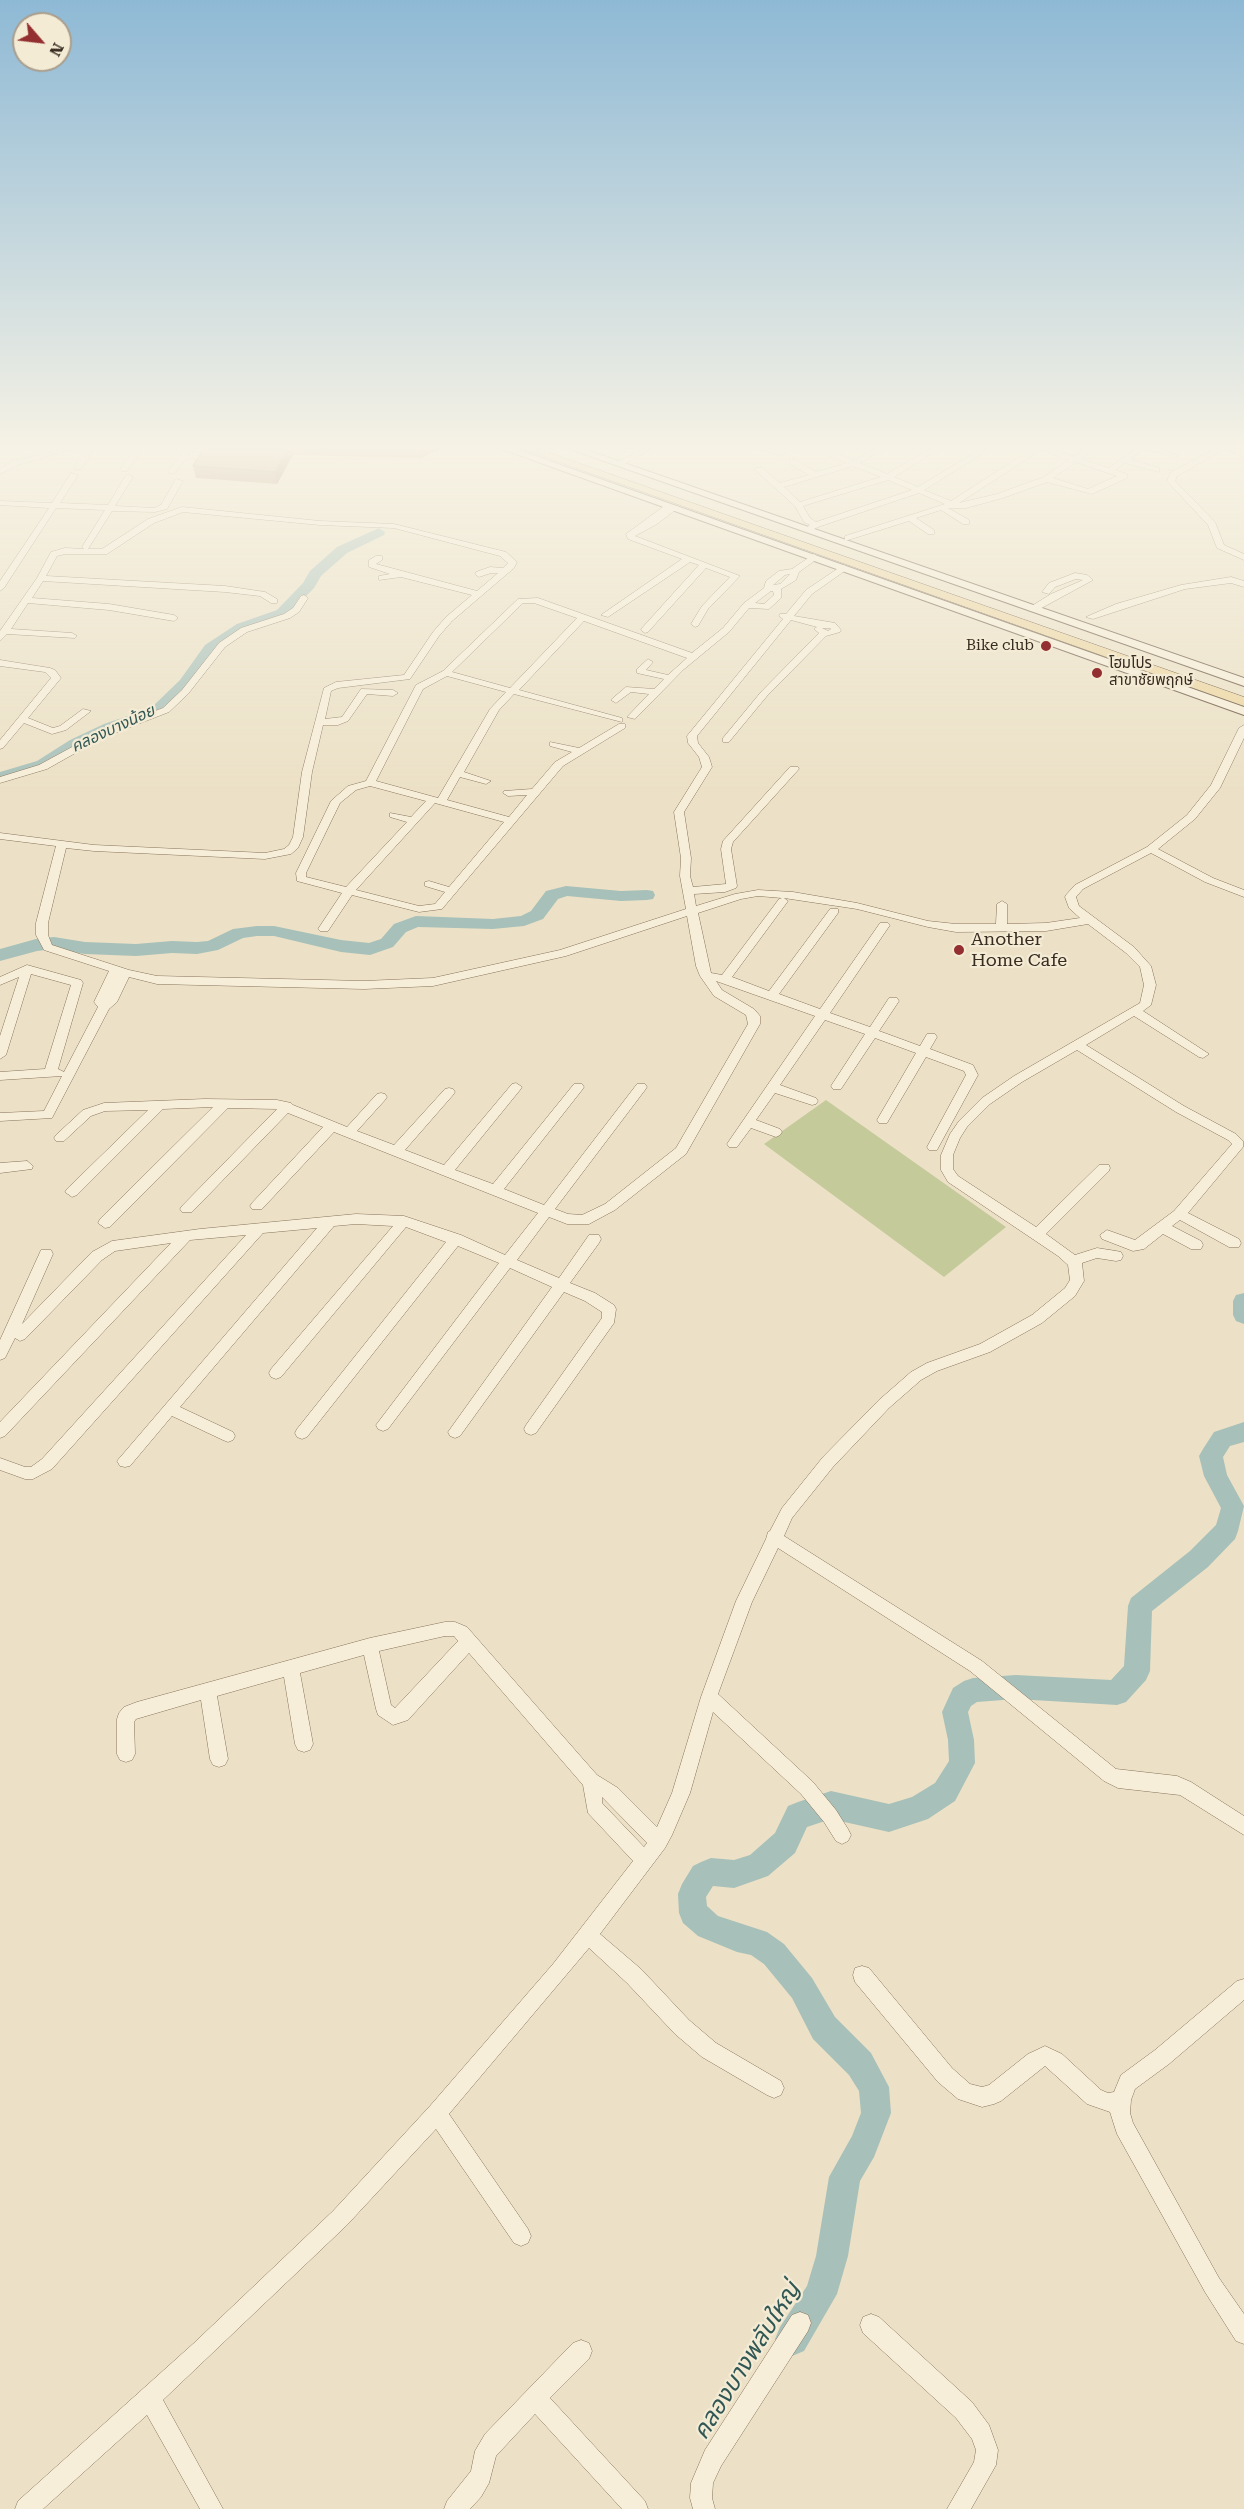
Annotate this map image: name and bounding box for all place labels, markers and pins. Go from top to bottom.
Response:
place label: Bike club [966,637,1034,655]
marker: Bike club [1039,639,1053,653]
place label: โฮมโปร สาขาชัยพฤกษ์ [1109,655,1193,690]
marker: โฮมโปร สาขาชัยพฤกษ์ [1090,666,1104,680]
place label: Another Home Cafe [971,929,1067,972]
marker: Another Home Cafe [952,943,966,957]

